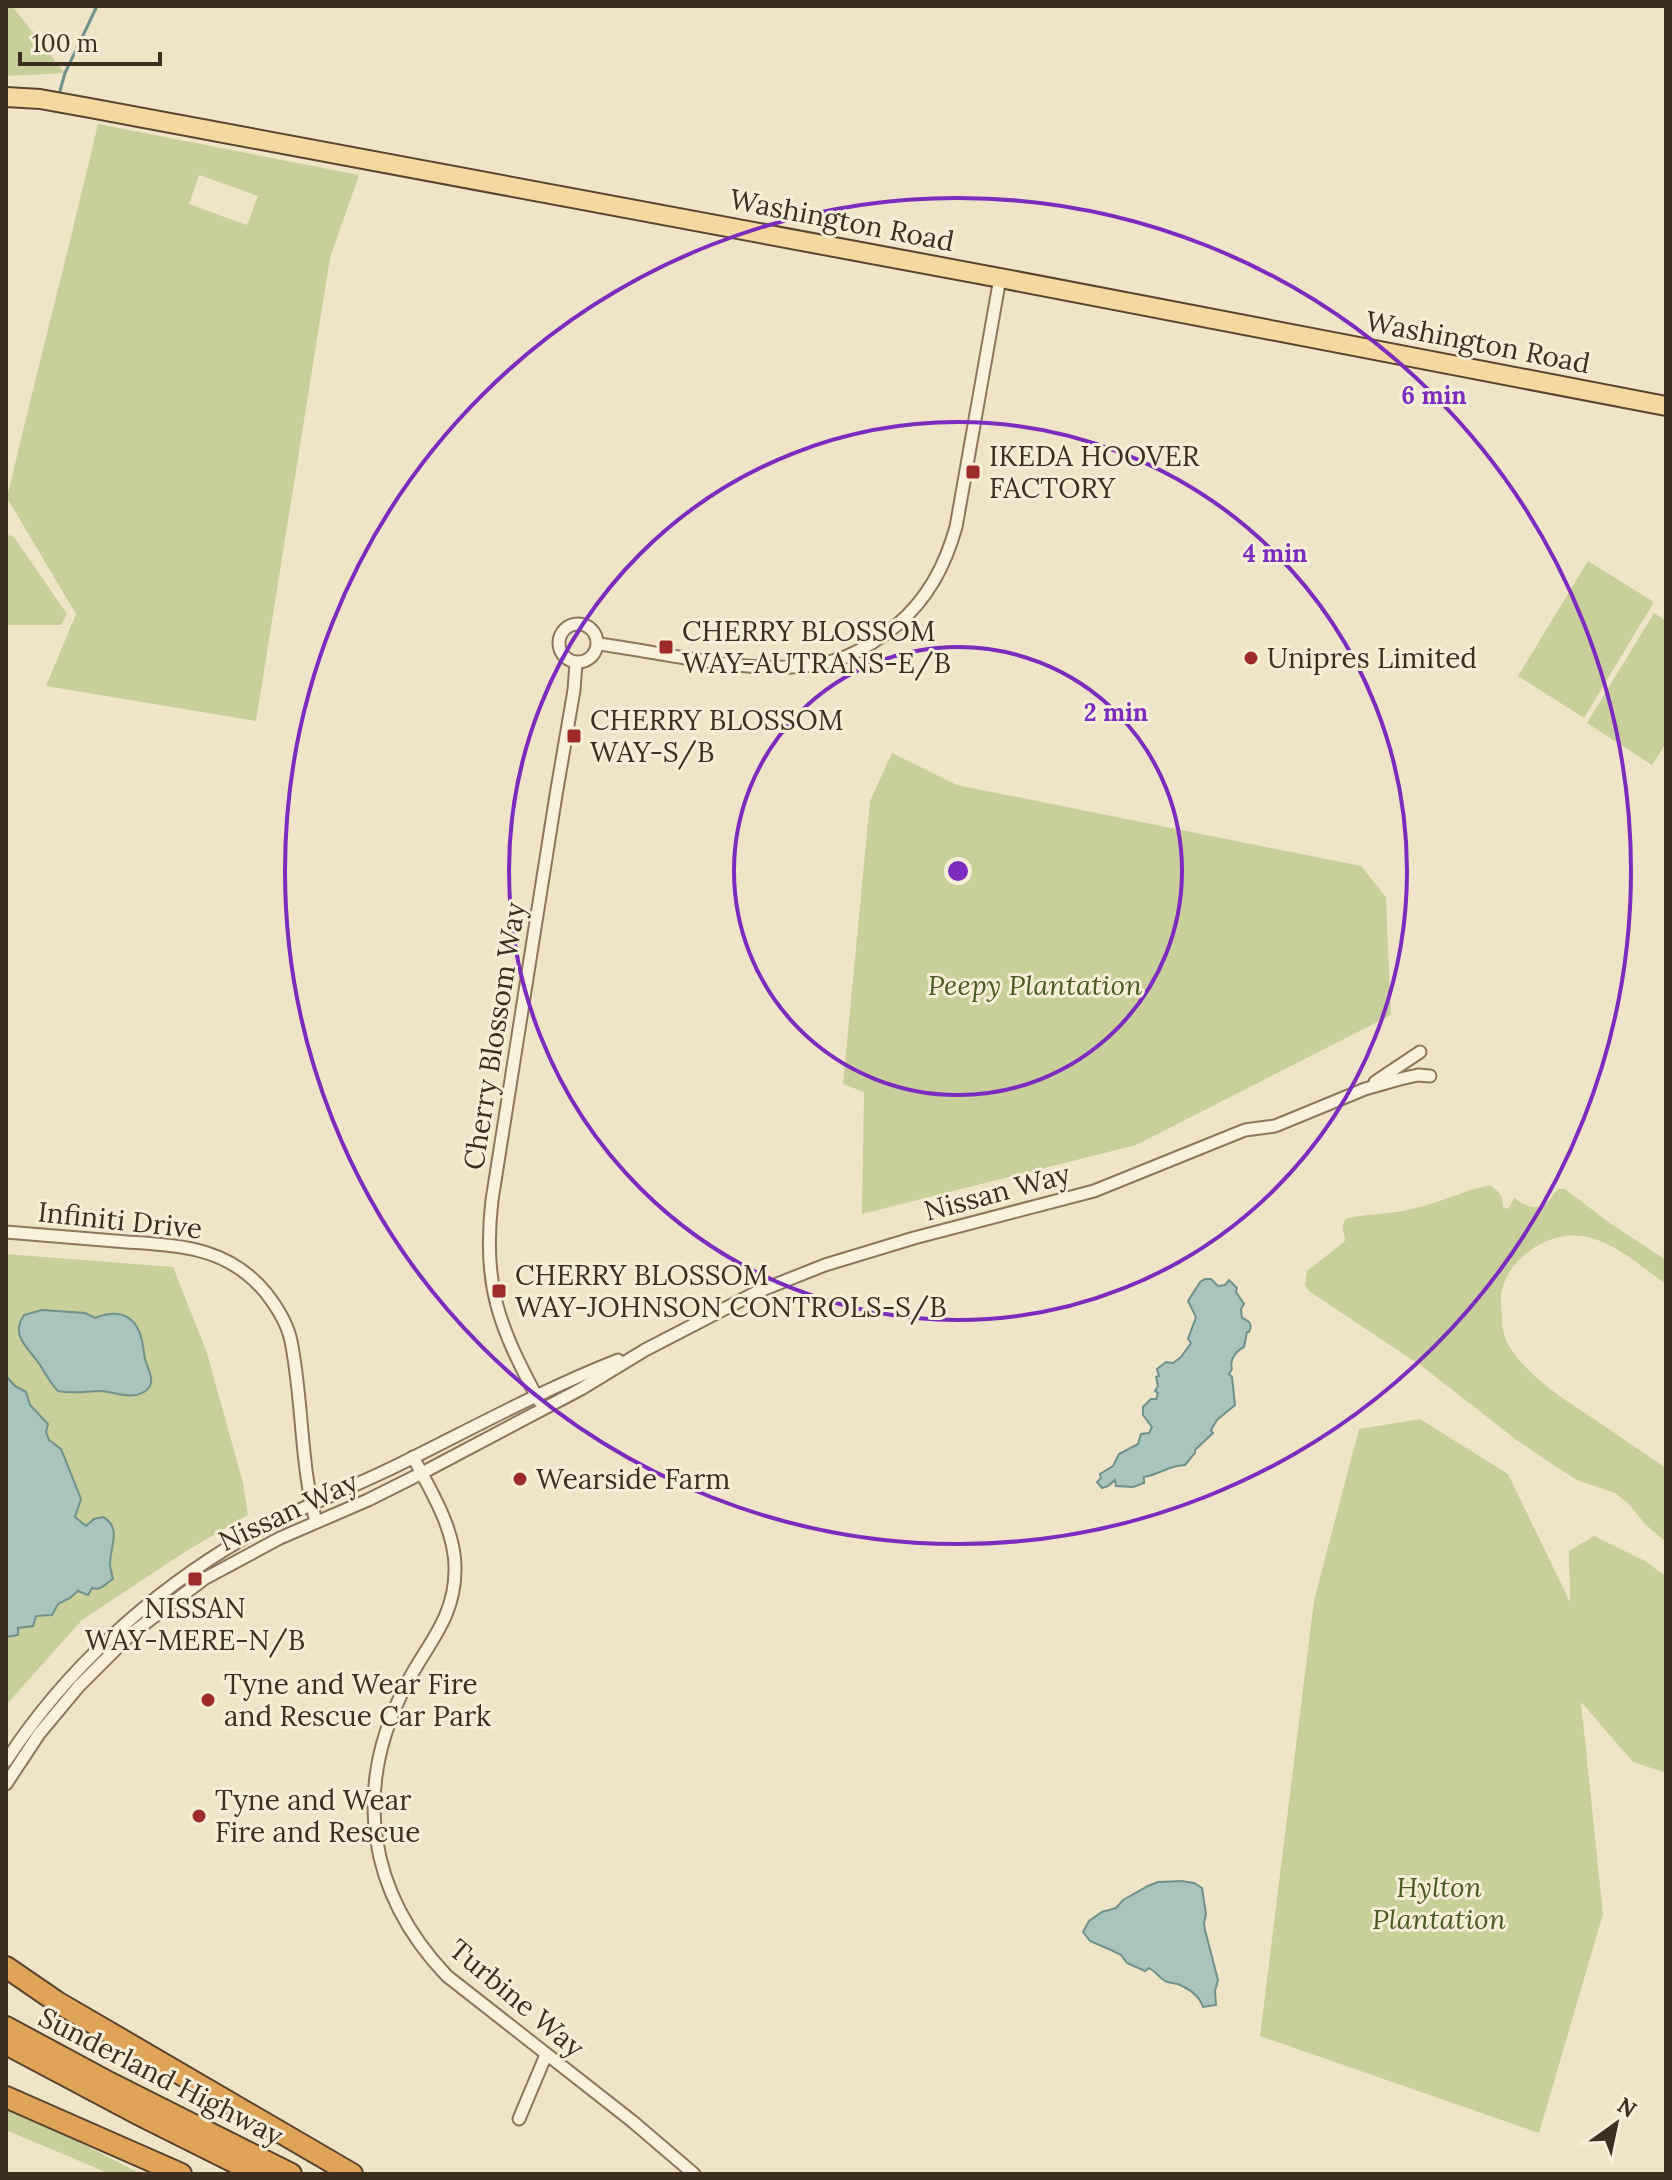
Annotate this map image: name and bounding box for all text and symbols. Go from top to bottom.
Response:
scale bar [20,16,160,66]
text: 100 m [32,28,98,59]
street label: Washington Road [727,181,957,259]
street label: Washington Road [1363,303,1593,381]
text: 6 min [1401,380,1467,411]
place label: IKEDA HOOVER FACTORY [989,438,1200,506]
marker: IKEDA HOOVER FACTORY [964,463,982,481]
text: 4 min [1243,538,1307,569]
place label: CHERRY BLOSSOM WAY-AUTRANS-E/B [682,613,951,681]
marker: CHERRY BLOSSOM WAY-AUTRANS-E/B [657,638,675,656]
place label: Unipres Limited [1267,640,1477,676]
marker: Unipres Limited [1242,649,1260,667]
text: 2 min [1084,697,1148,728]
place label: CHERRY BLOSSOM WAY-S/B [590,702,843,770]
marker: CHERRY BLOSSOM WAY-S/B [565,727,583,745]
centre of rings [944,857,972,885]
street label: Cherry Blossom Way [455,900,533,1172]
park label: Peepy Plantation [928,967,1142,1003]
street label: Nissan Way [920,1155,1074,1229]
street label: Infiniti Drive [36,1193,204,1247]
place label: CHERRY BLOSSOM WAY-JOHNSON CONTROLS-S/B [515,1257,947,1325]
marker: CHERRY BLOSSOM WAY-JOHNSON CONTROLS-S/B [490,1282,508,1300]
place label: Wearside Farm [536,1461,730,1497]
street label: Nissan Way [213,1463,364,1559]
marker: Wearside Farm [511,1470,529,1488]
marker: NISSAN WAY-MERE-N/B [186,1570,204,1588]
place label: NISSAN WAY-MERE-N/B [85,1590,305,1658]
place label: Tyne and Wear Fire and Rescue Car Park [224,1666,491,1734]
marker: Tyne and Wear Fire and Rescue Car Park [199,1691,217,1709]
place label: Tyne and Wear Fire and Rescue [215,1782,420,1850]
marker: Tyne and Wear Fire and Rescue [190,1807,208,1825]
park label: Hylton Plantation [1372,1869,1506,1937]
street label: Turbine Way [442,1931,592,2065]
street label: Sunderland Highway [33,1999,290,2153]
north arrow [1576,2084,1656,2164]
text: N [1612,2091,1642,2124]

